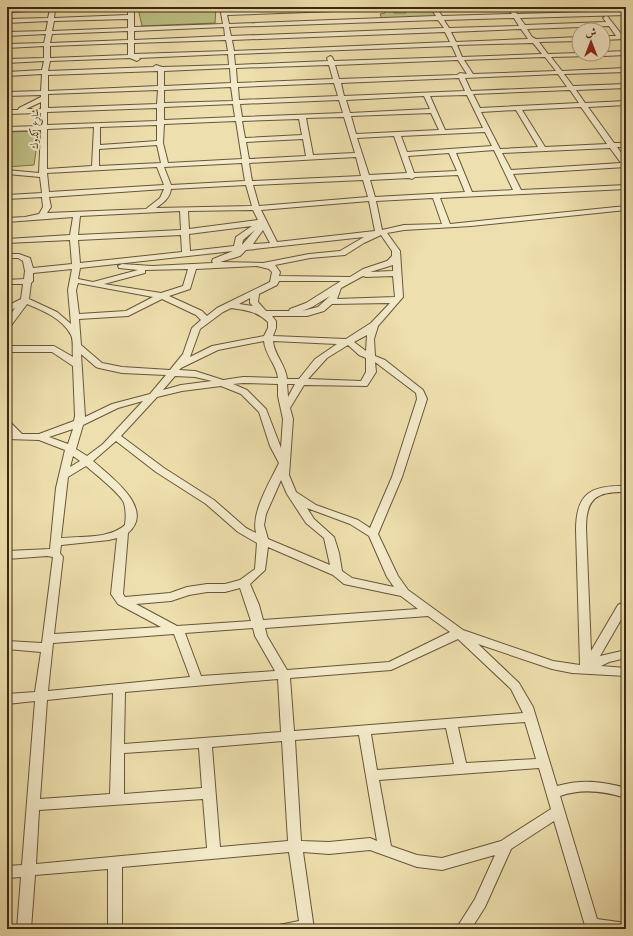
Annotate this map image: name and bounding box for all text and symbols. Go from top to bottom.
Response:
north arrow [571,22,611,62]
text: ش [586,26,597,41]
street label: شارع كدوك [28,108,44,150]

